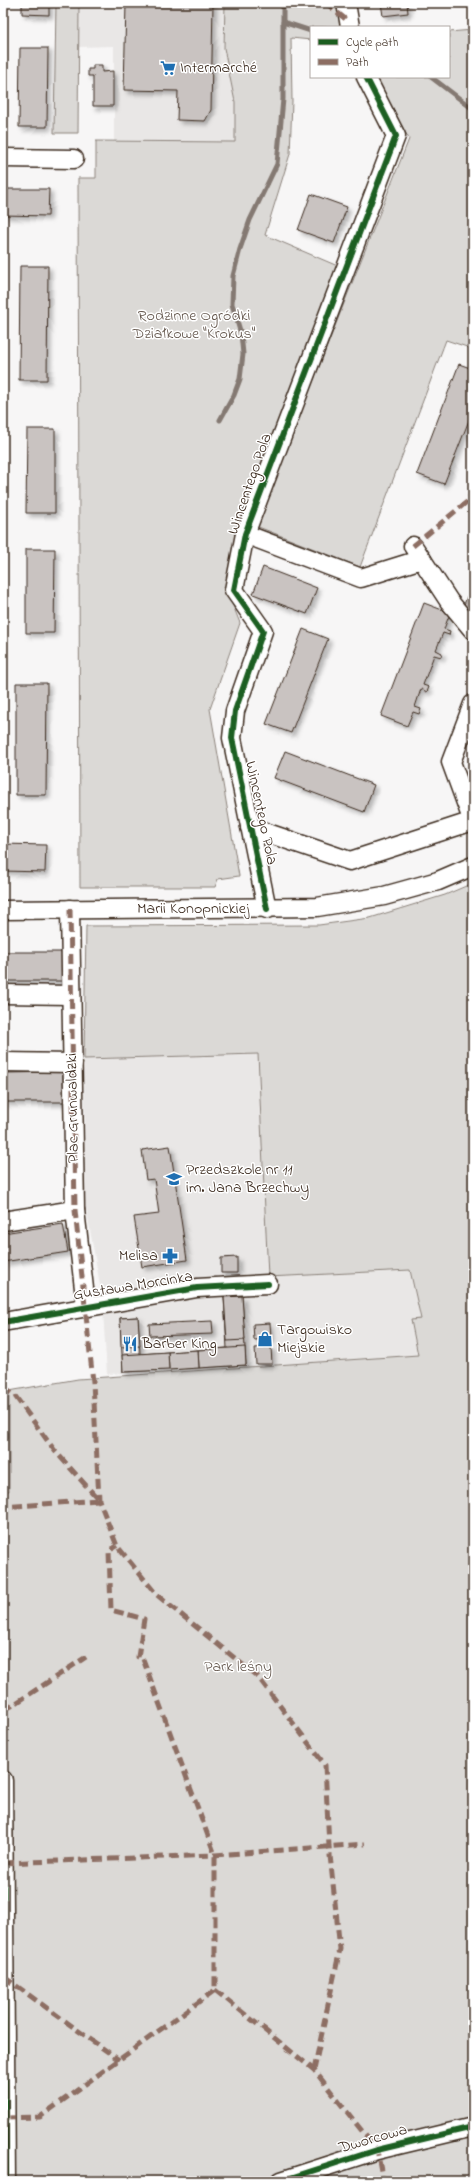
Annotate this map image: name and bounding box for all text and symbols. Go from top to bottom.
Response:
legend [310,26,450,78]
text: Cycle path [346,34,398,53]
text: Path [346,54,369,72]
place label: Intermarché [180,56,258,80]
supermarket icon: Intermarché [159,59,177,77]
park label: Rodzinne Ogródki Działkowe "Krokus" [132,304,256,346]
street label: Wincentego Pola [221,430,279,538]
street label: Wincentego Pola [238,759,284,867]
street label: Marii Konopnickiej [137,897,250,921]
street label: Plac Grunwaldzki [60,1053,86,1163]
place label: Przedszkole nr 11 im. Jana Brzechwy [186,1158,309,1200]
school or university icon: Przedszkole nr 11 im. Jana Brzechwy [165,1170,183,1188]
place label: Melisa [119,1244,158,1268]
pharmacy icon: Melisa [161,1247,179,1265]
street label: Gustawa Morcinka [71,1265,195,1307]
place label: Targowisko Miejskie [277,1318,352,1360]
shop icon: Targowisko Miejskie [256,1330,274,1348]
place label: Barber King [141,1332,217,1356]
restaurant icon: Barber King [121,1335,139,1353]
park label: Park leśny [204,1655,272,1679]
street label: Dworcowa [335,2118,410,2160]

